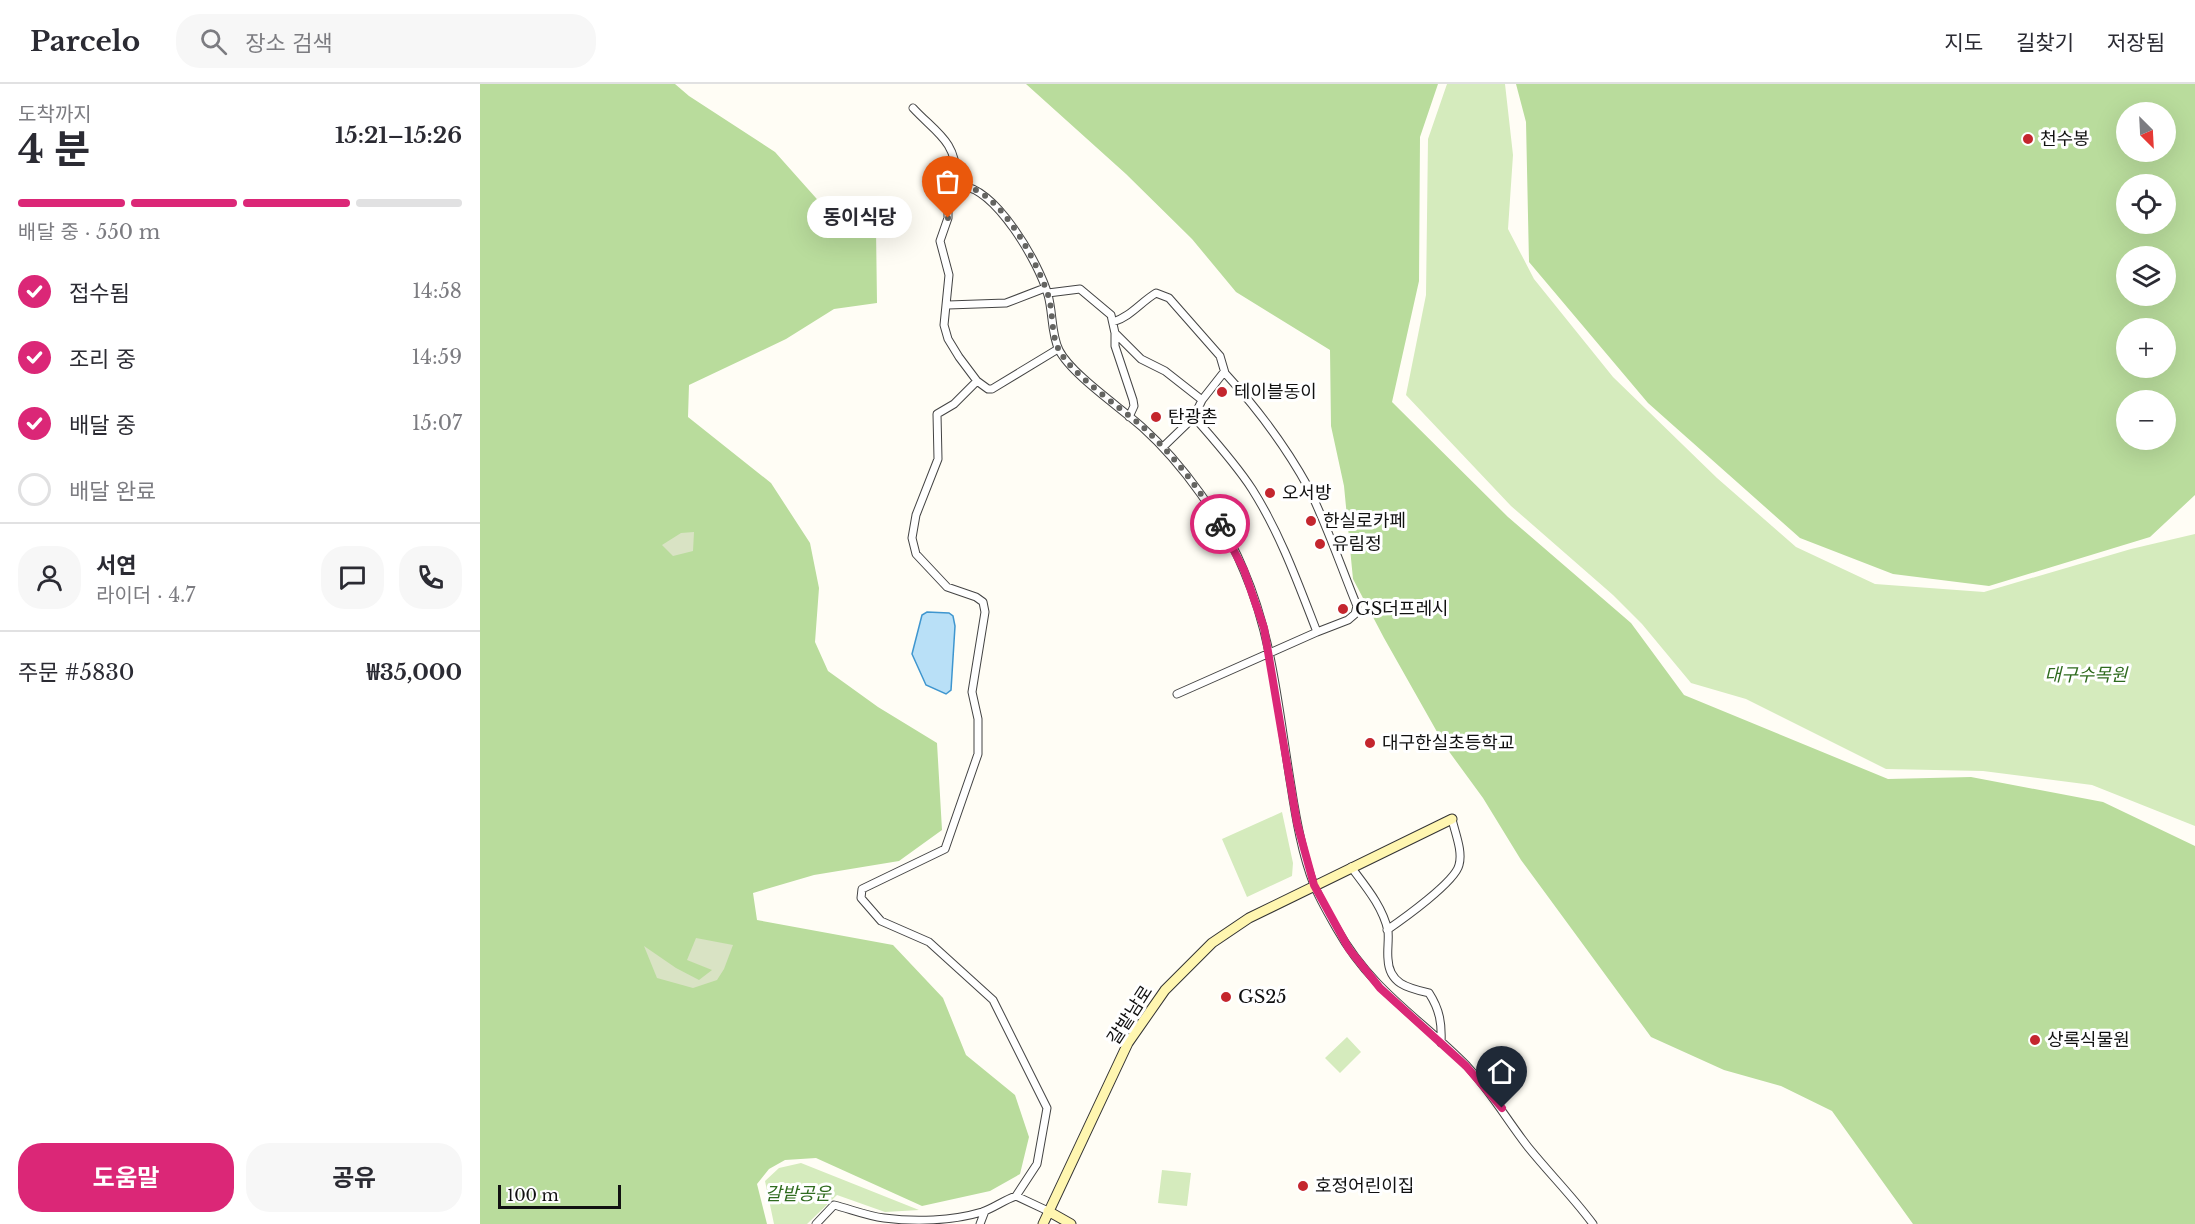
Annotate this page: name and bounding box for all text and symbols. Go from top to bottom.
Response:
search box [176,14,596,68]
text: Parcelo [30,24,140,59]
icon: search [197,25,230,58]
text: 장소 검색 [245,30,333,57]
text: 지도 [1944,30,1983,56]
text: 길찾기 [2016,30,2074,56]
text: 저장됨 [2107,30,2165,56]
text: 도착까지 [18,102,92,126]
north arrow [2116,102,2176,162]
map controls [2116,102,2176,450]
text: 15:21–15:26 [335,122,462,149]
text: 4 분 [18,125,90,174]
place label: 천수봉 [2040,128,2090,150]
marker: 천수봉 [2021,132,2035,146]
pin [922,156,973,218]
icon: bag [931,165,964,198]
button: locate [2116,174,2176,234]
callout: 동이식당 [807,197,912,239]
text: 동이식당 [823,205,896,229]
text: 배달 중 · 550 m [18,220,160,244]
button: layers [2116,246,2176,306]
icon: check [18,275,51,308]
text: 14:58 [412,279,462,303]
text: 접수됨 [69,280,130,307]
button: + [2116,318,2176,378]
icon: check [18,341,51,374]
text: 14:59 [411,345,462,369]
text: 조리 중 [69,346,136,373]
place label: 테이블동이 [1234,381,1317,403]
marker: 테이블동이 [1215,385,1229,399]
button: − [2116,390,2176,450]
place label: 탄광촌 [1168,406,1218,428]
icon: check [18,407,51,440]
marker: 탄광촌 [1149,410,1163,424]
text: 15:07 [412,411,462,435]
text: 배달 중 [69,412,136,439]
text: 배달 완료 [69,478,156,505]
place label: 오서방 [1282,482,1332,504]
marker: 오서방 [1263,486,1277,500]
courier [1190,494,1250,554]
icon: bike [1204,508,1237,541]
place label: 한실로카페 [1323,510,1406,532]
marker: 한실로카페 [1304,514,1318,528]
place label: 유림정 [1332,533,1382,555]
marker: 유림정 [1313,537,1327,551]
button: person [18,546,81,609]
button: chat [321,546,384,609]
button: phone [399,546,462,609]
text: 서연 [96,552,136,579]
text: 라이더 · 4.7 [96,583,195,607]
place label: GS더프레시 [1355,598,1449,620]
marker: GS더프레시 [1336,602,1350,616]
text: 주문 #5830 [18,659,135,686]
text: ₩35,000 [367,659,462,686]
park label: 대구수목원 [2045,664,2129,686]
place label: 대구한실초등학교 [1382,732,1514,754]
marker: 대구한실초등학교 [1363,736,1377,750]
street label: 갈밭남로 [1103,981,1157,1049]
place label: GS25 [1238,986,1287,1008]
marker: GS25 [1219,990,1233,1004]
place label: 상록식물원 [2047,1029,2130,1051]
marker: 상록식물원 [2028,1033,2042,1047]
pin [1476,1046,1527,1108]
icon: home [1485,1055,1518,1088]
button: 도움말 [18,1143,234,1212]
button: 공유 [246,1143,462,1212]
place label: 호정어린이집 [1315,1175,1414,1197]
marker: 호정어린이집 [1296,1179,1310,1193]
scale bar [498,1182,621,1210]
park label: 갈밭공운 [765,1183,833,1205]
text: 100 m [507,1185,559,1205]

